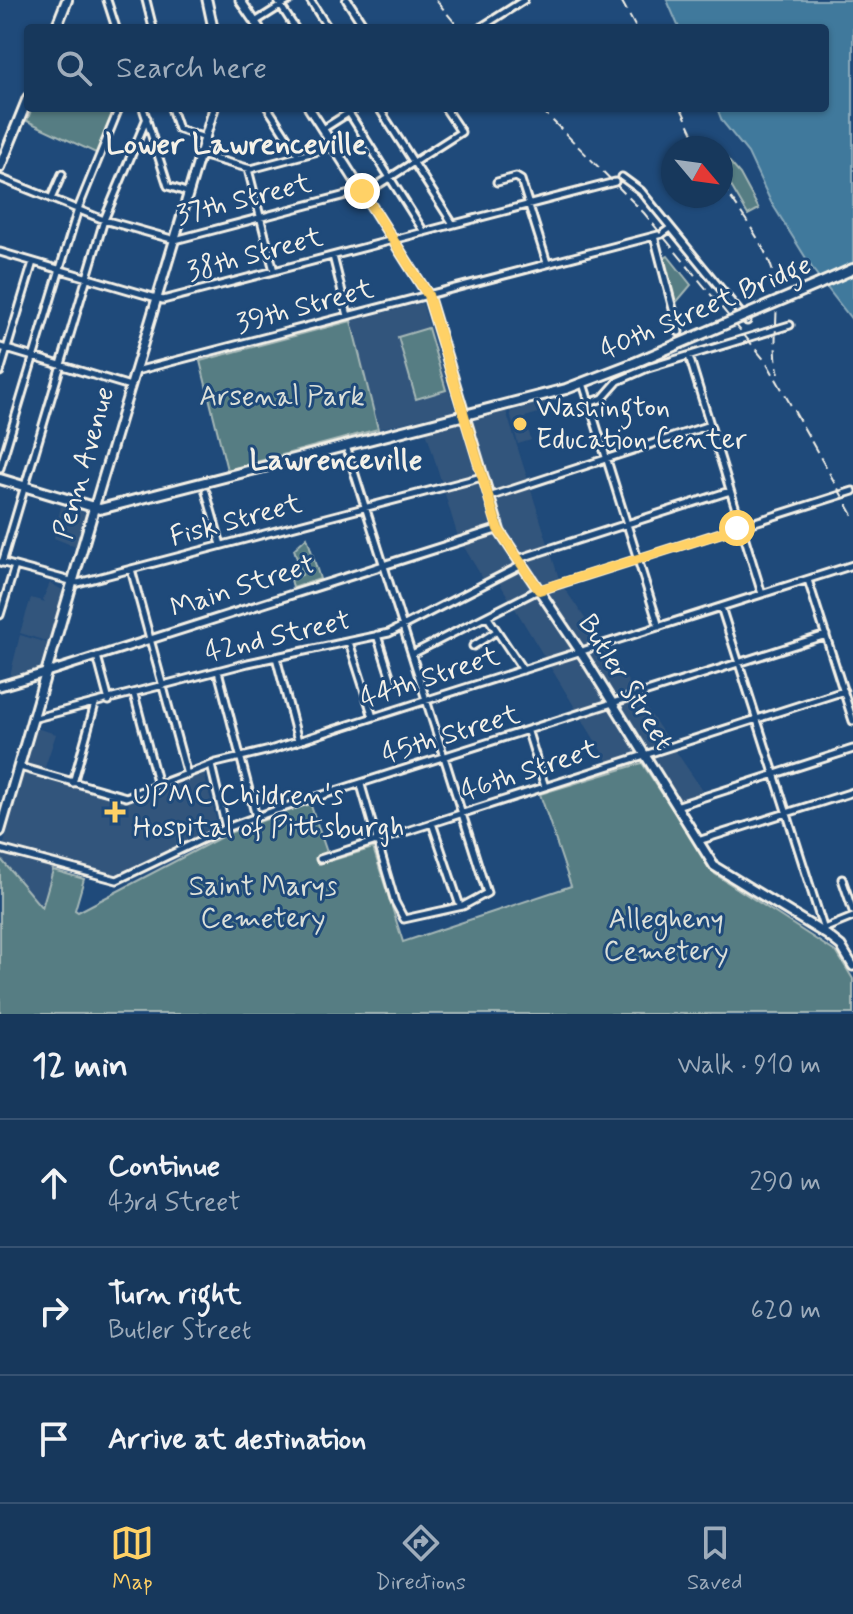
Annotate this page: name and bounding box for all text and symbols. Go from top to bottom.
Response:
search box [24,24,829,112]
icon: search [52,46,96,90]
text: Search here [116,49,267,88]
district label: Lower Lawrenceville [106,125,367,164]
north arrow [661,136,733,208]
street label: 37th Street [173,165,316,235]
route end [344,173,380,209]
street label: 38th Street [183,219,328,291]
street label: 40th Street Bridge [595,247,819,372]
street label: 39th Street [232,271,378,343]
park label: Arsenal Park [199,379,365,416]
street label: Penn Avenue [46,383,124,543]
place label: Washington Education Center [536,390,747,459]
marker: Washington Education Center [511,415,529,433]
district label: Lawrenceville [250,441,422,480]
street label: Fisk Street [166,486,307,556]
route start [719,510,755,546]
street label: Main Street [166,546,320,628]
street label: 42nd Street [202,602,354,672]
street label: Butler Street [568,608,682,758]
street label: 44th Street [356,638,505,718]
street label: 45th Street [377,696,525,774]
street label: 46th Street [456,731,604,811]
place label: UPMC Children's Hospital of Pittsburgh [133,778,404,847]
marker: UPMC Children's Hospital of Pittsburgh [104,801,126,823]
park label: Saint Marys Cemetery [189,869,337,938]
park label: Allegheny Cemetery [604,902,728,971]
text: 12 min [32,1044,128,1089]
text: Walk · 910 m [678,1049,821,1083]
text: Continue [108,1147,220,1186]
icon: ahead [32,1161,76,1205]
text: 290 m [749,1166,821,1200]
text: 43rd Street [108,1186,240,1220]
text: Turn right [108,1275,241,1314]
icon: right [32,1289,76,1333]
text: 620 m [751,1294,821,1328]
text: Butler Street [108,1314,251,1348]
icon: arrive [32,1417,76,1461]
text: Arrive at destination [108,1420,366,1459]
tab: Map [110,1521,154,1597]
tab: Directions [375,1521,466,1597]
tab: Saved [687,1521,742,1597]

